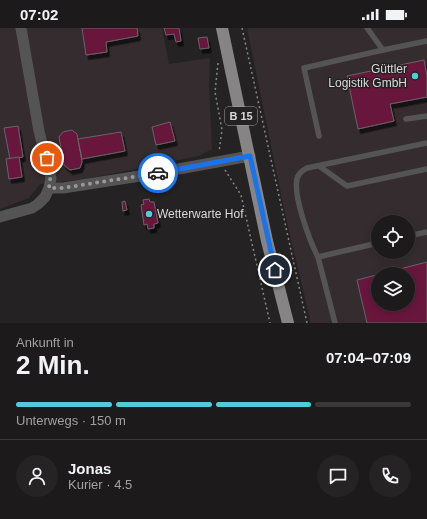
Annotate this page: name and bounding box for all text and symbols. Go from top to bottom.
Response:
text: 07:02 [20,6,58,23]
place label: Güttler Logistik GmbH [328,62,407,90]
marker: Güttler Logistik GmbH [410,71,420,81]
road number: B 15 [225,107,257,125]
pin [30,141,64,175]
icon: bag [36,147,58,169]
courier [138,153,178,193]
icon: car [147,162,169,184]
place label: Wetterwarte Hof [157,207,244,221]
marker: Wetterwarte Hof [144,209,154,219]
map controls [371,215,415,311]
button: locate [371,215,415,259]
pin [258,253,292,287]
icon: home [264,259,286,281]
button: layers [371,267,415,311]
text: Ankunft in [16,335,74,350]
text: 07:04–07:09 [326,349,411,366]
text: 2 Min. [16,350,90,380]
text: Unterwegs · 150 m [16,413,126,428]
button: person [16,455,58,497]
button: chat [317,455,359,497]
button: phone [369,455,411,497]
text: Jonas [68,460,111,477]
text: Kurier · 4.5 [68,477,132,492]

